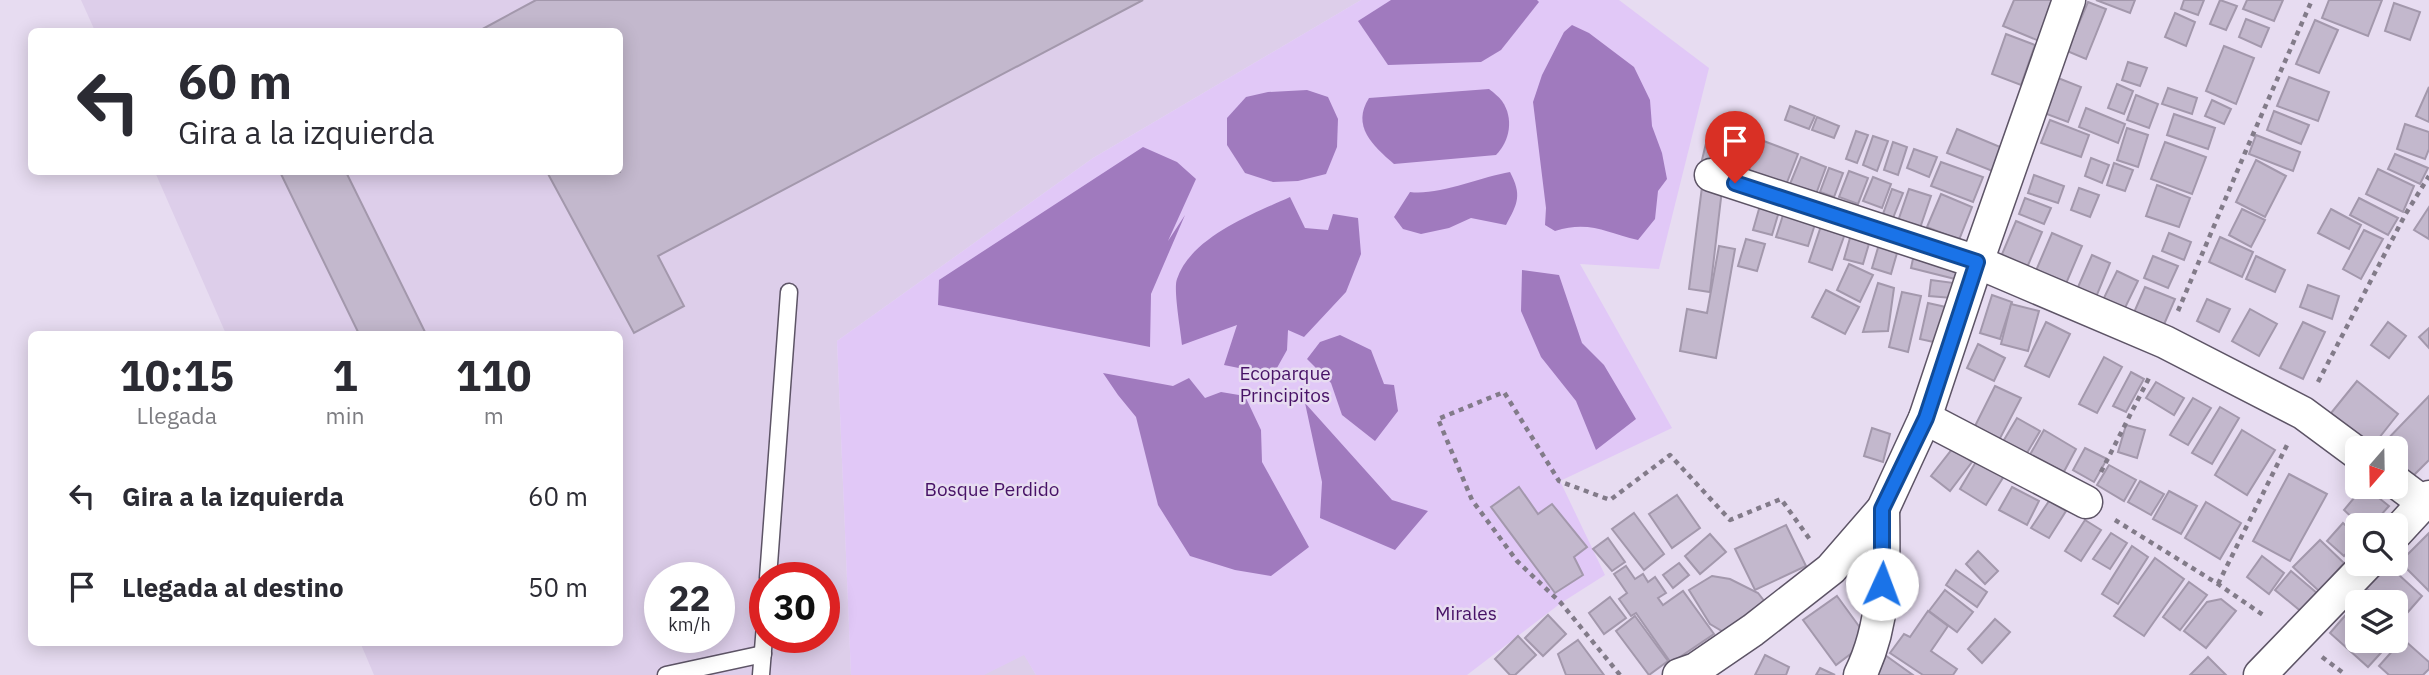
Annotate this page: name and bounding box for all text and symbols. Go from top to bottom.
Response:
text: 60 m [178,49,292,112]
icon: left [63,56,154,147]
text: Gira a la izquierda [178,111,435,153]
pin [1705,111,1765,183]
icon: arrive [1716,122,1754,160]
text: 10:15 [119,348,234,403]
text: 1 [332,348,358,403]
text: 110 [456,348,532,403]
park label: Ecoparque Principitos [1239,361,1331,407]
text: Llegada [137,400,217,430]
text: min [326,400,364,430]
text: m [484,400,504,430]
north arrow [2345,436,2408,499]
map controls [2345,436,2408,653]
icon: left [63,477,101,515]
park label: Bosque Perdido [925,477,1059,501]
text: Gira a la izquierda [122,479,344,513]
text: 60 m [528,479,588,513]
button: search [2345,513,2408,576]
position arrow [1845,547,1919,621]
speed limit sign: 30 [749,562,840,653]
icon: arrive [63,568,101,606]
text: Llegada al destino [122,570,344,604]
text: 50 m [528,570,588,604]
text: 22 [668,575,711,621]
button: layers [2345,590,2408,653]
park label: Mirales [1435,601,1497,625]
text: km/h [668,613,711,636]

